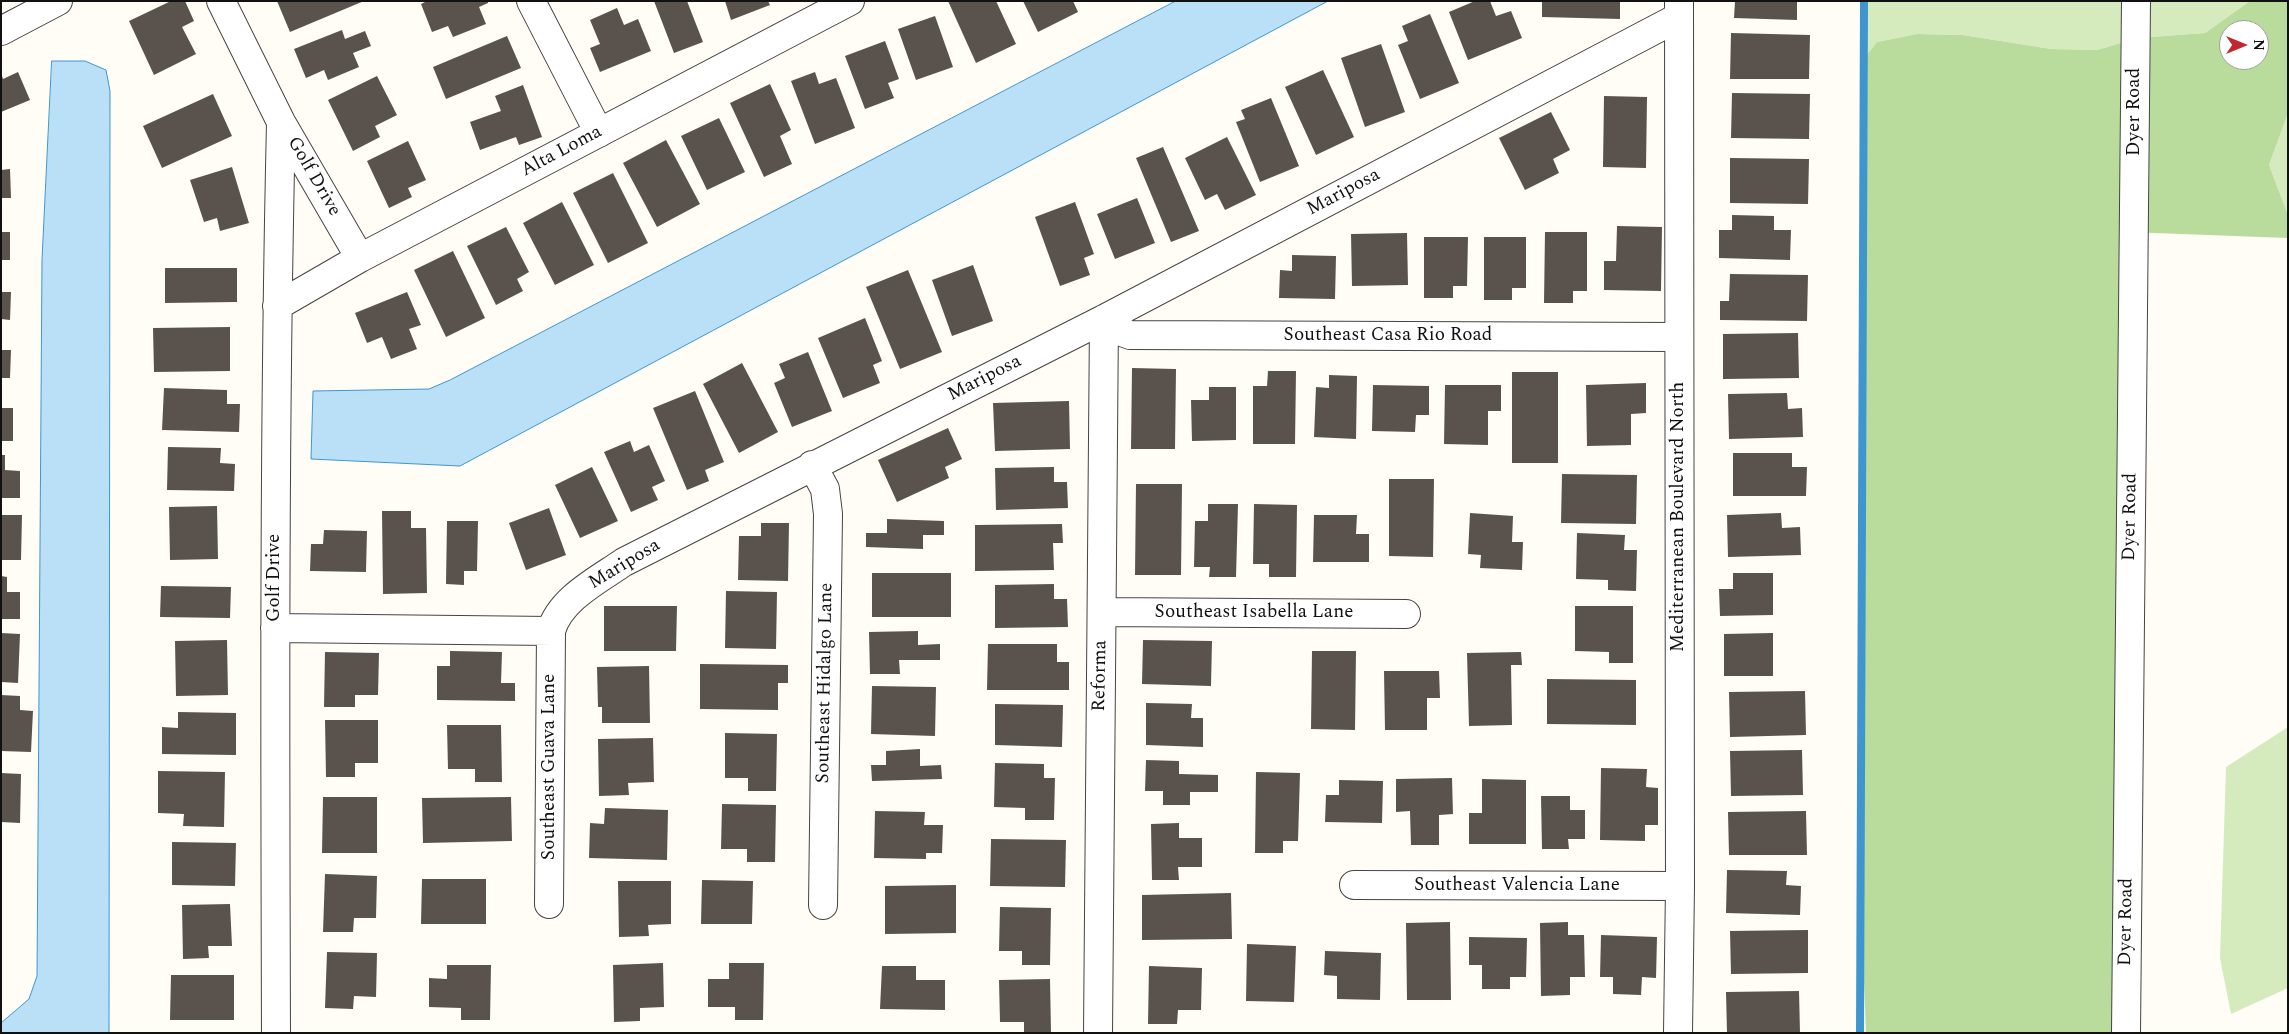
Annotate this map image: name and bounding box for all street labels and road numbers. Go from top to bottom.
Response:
street label: Dyer Road [2124,68,2146,156]
street label: Alta Loma [518,121,606,183]
street label: Golf Drive [281,133,345,221]
street label: Mariposa [1303,164,1385,222]
street label: Southeast Casa Rio Road [1284,325,1492,347]
street label: Mariposa [944,351,1026,407]
street label: Mediterranean Boulevard North [1668,382,1690,652]
street label: Dyer Road [2119,473,2143,561]
street label: Golf Drive [264,534,286,622]
street label: Mariposa [585,535,665,595]
street label: Southeast Hidalgo Lane [813,582,839,784]
street label: Southeast Isabella Lane [1155,602,1353,624]
street label: Reforma [1089,640,1113,712]
street label: Southeast Guava Lane [539,674,561,860]
street label: Southeast Valencia Lane [1414,875,1620,897]
street label: Dyer Road [2115,878,2139,966]

